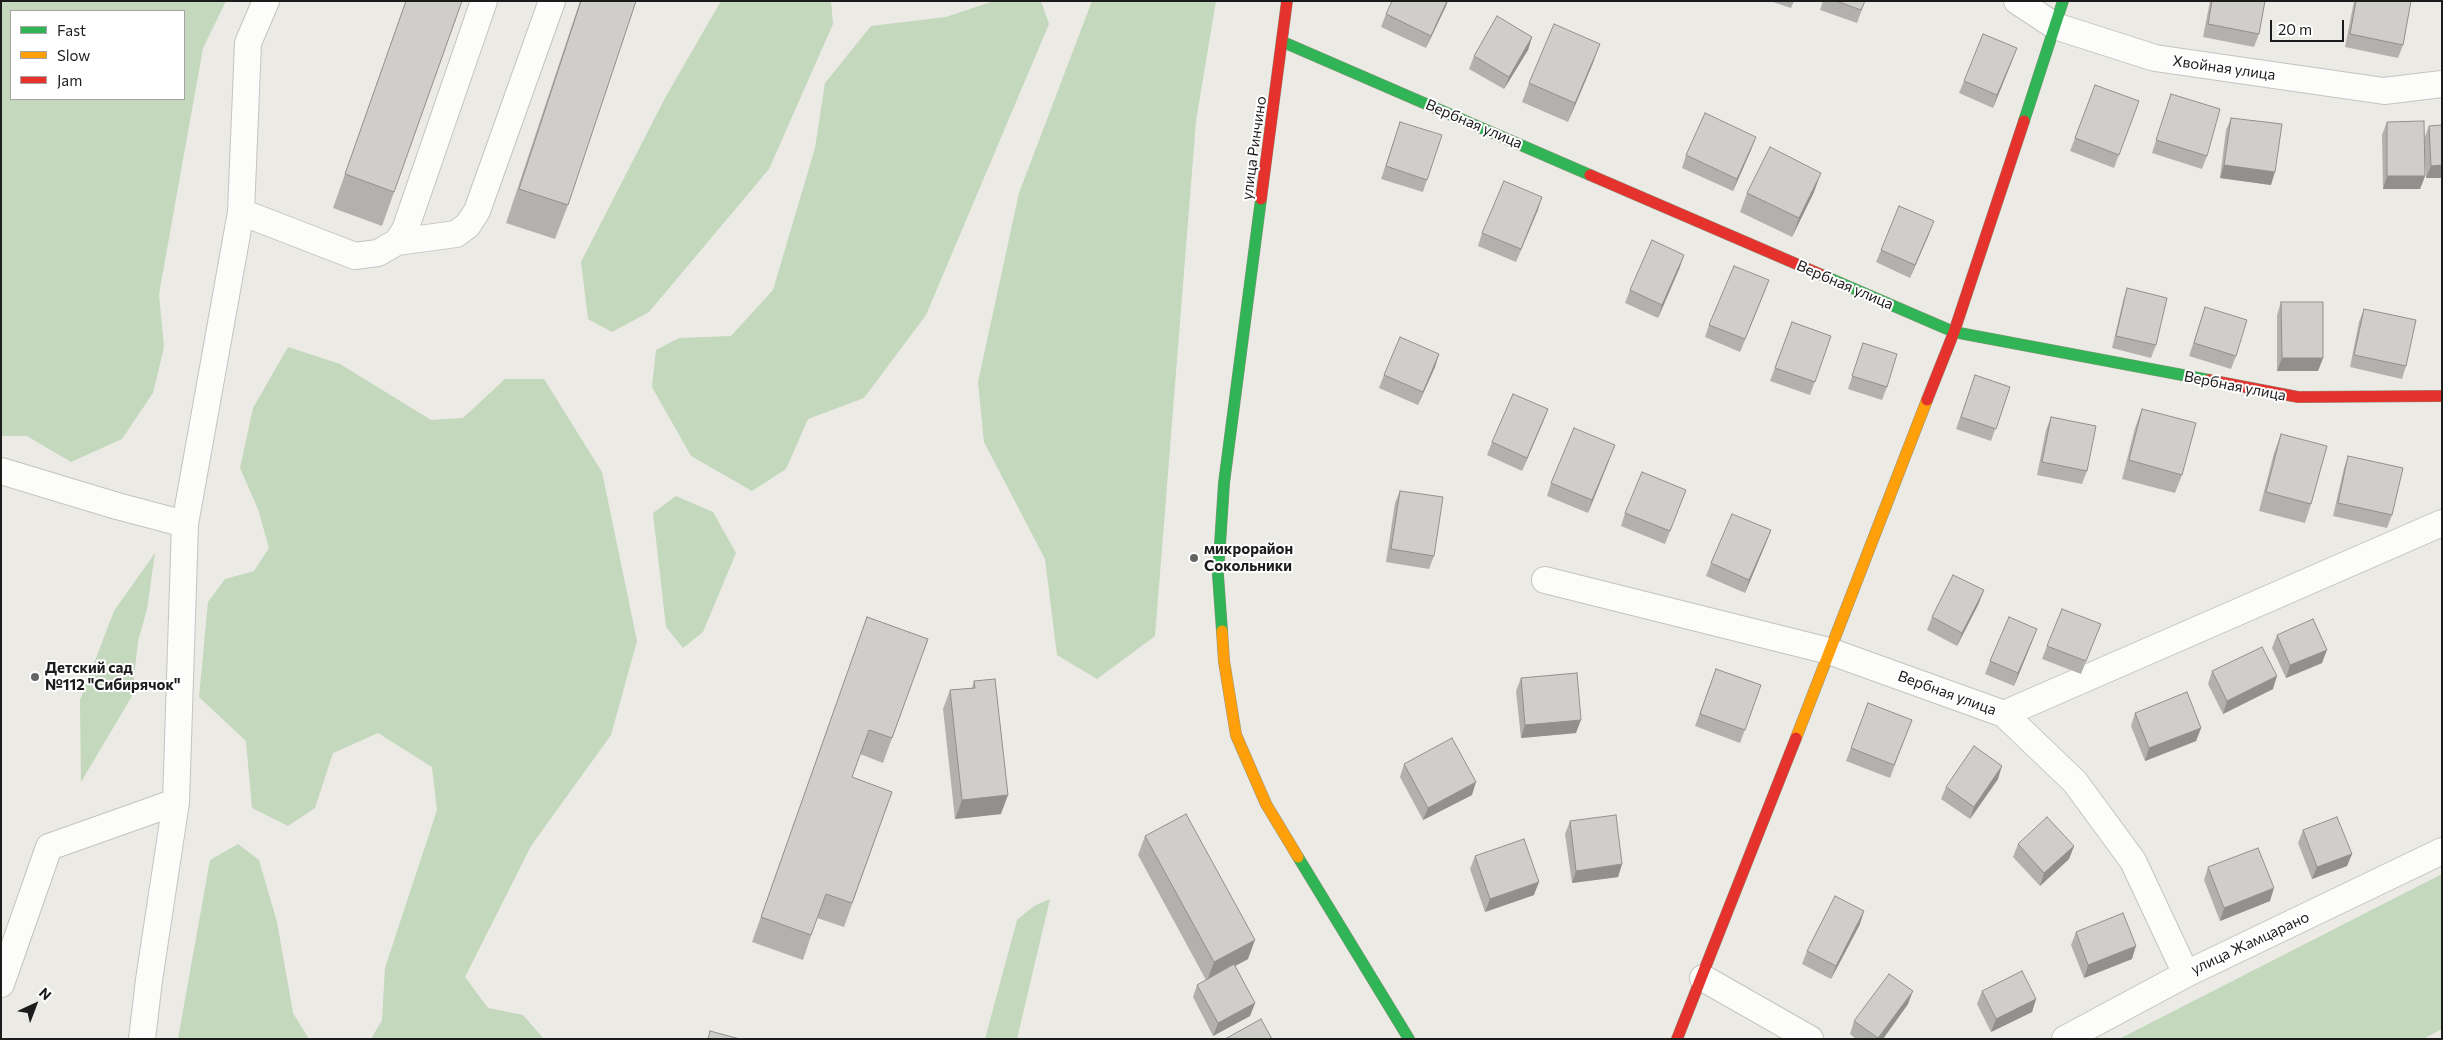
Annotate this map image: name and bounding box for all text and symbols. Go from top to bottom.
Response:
legend [10,10,185,100]
scale bar [2273,10,2347,42]
text: 20 m [2278,20,2312,38]
text: Fast [57,21,86,39]
text: Slow [57,46,90,64]
street label: Хвойная улица [2171,52,2277,84]
text: Jam [57,71,82,89]
street label: улица Ринчино [1238,95,1270,201]
street label: Вербная улица [1423,95,1525,153]
street label: Вербная улица [1794,256,1896,314]
street label: Вербная улица [2182,367,2288,405]
place label: микрорайон Сокольники [1204,540,1293,575]
marker: микрорайон Сокольники [1188,552,1200,564]
place label: Детский сад №112 "Сибирячок" [45,659,181,694]
street label: Вербная улица [1895,667,1999,719]
marker: Детский сад №112 "Сибирячок" [29,671,41,683]
street label: улица Жамцарано [2188,908,2312,978]
north arrow [10,980,60,1030]
text: N [36,984,55,1003]

